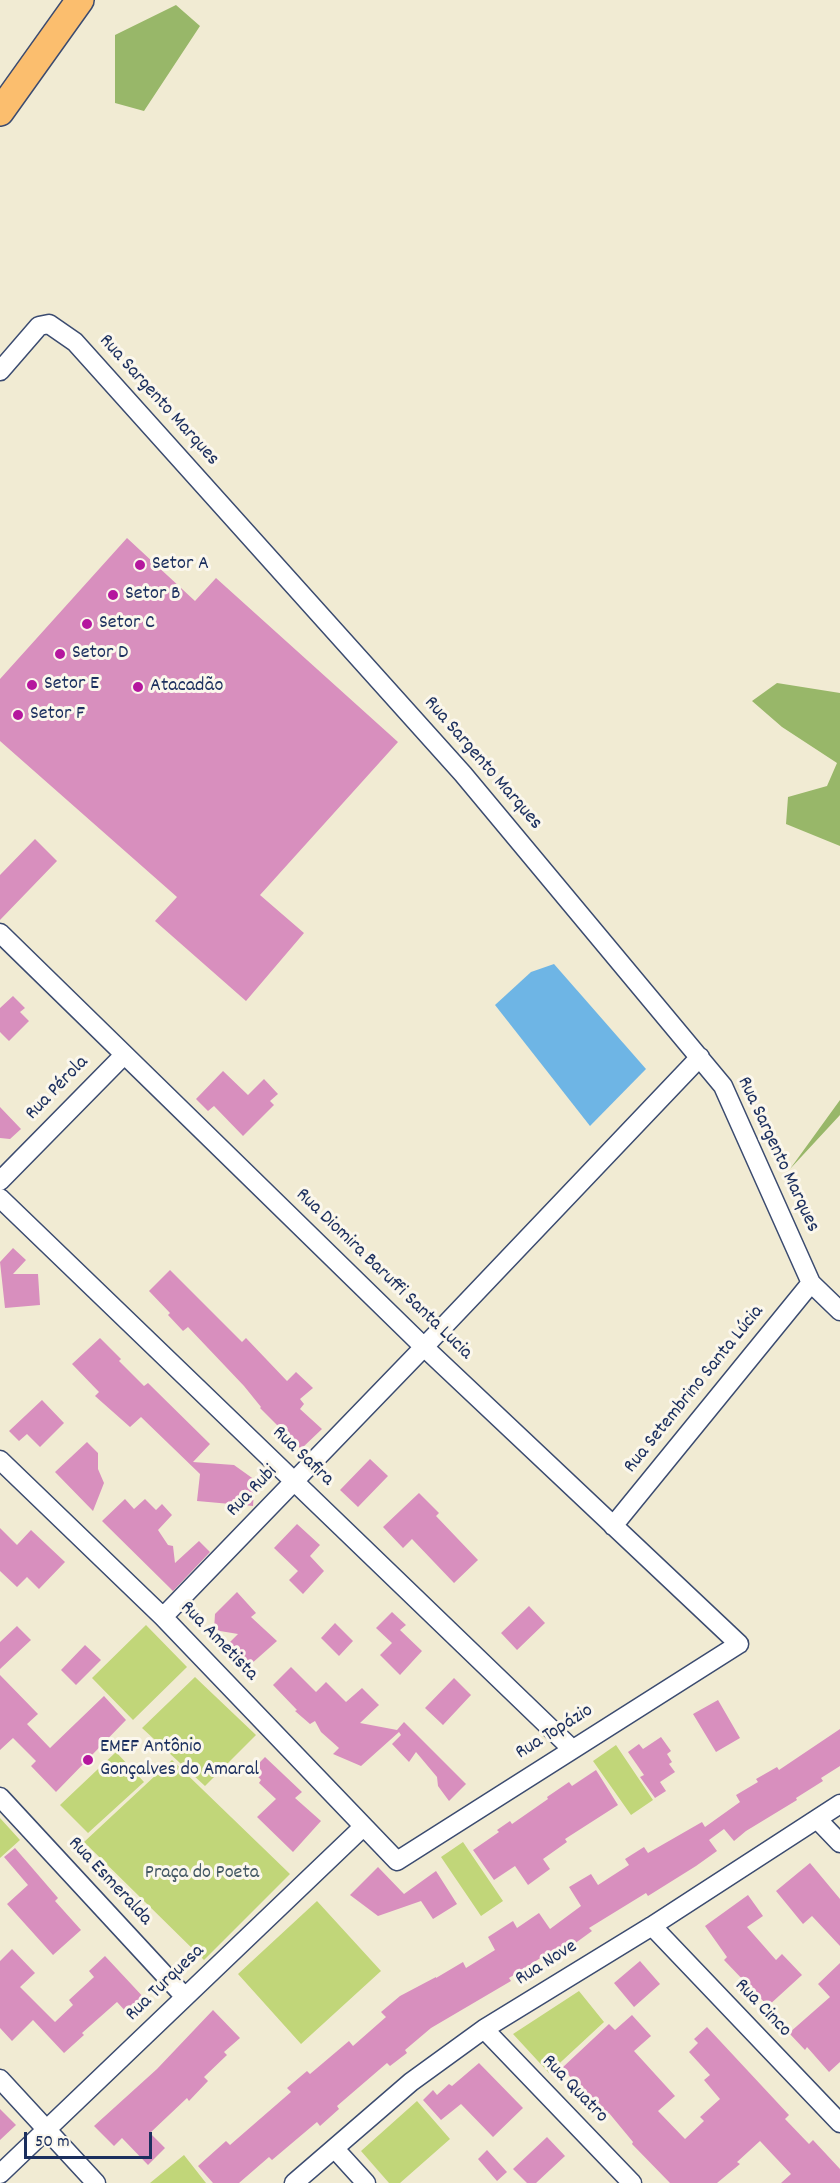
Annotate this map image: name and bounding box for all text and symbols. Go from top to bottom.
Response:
street label: Rua Sargento Marques [93,330,223,472]
place label: Setor A [152,553,209,577]
marker: Setor A [133,558,147,572]
place label: Setor B [125,583,180,607]
marker: Setor B [106,588,120,602]
place label: Setor C [99,612,155,636]
marker: Setor C [80,617,94,631]
place label: Setor D [72,642,128,666]
marker: Setor D [53,647,67,661]
place label: Setor E [44,673,99,697]
place label: Atacadão [150,675,223,699]
marker: Setor E [25,678,39,692]
marker: Atacadão [131,680,145,694]
street label: Rua Sargento Marques [418,692,546,836]
place label: Setor F [30,703,85,727]
marker: Setor F [11,708,25,722]
street label: Rua Pérola [21,1052,95,1126]
street label: Rua Sargento Marques [730,1073,824,1237]
street label: Rua Diomira Baruffi Santa Lucia [290,1184,476,1366]
street label: Rua Setembrino Santa Lúcia [620,1301,770,1479]
street label: Rua Safira [266,1422,338,1492]
street label: Rua Rubi [222,1461,284,1523]
street label: Rua Ametista [174,1597,262,1687]
street label: Rua Topázio [512,1700,598,1766]
place label: EMEF Antônio Gonçalves do Amaral [100,1736,259,1783]
marker: EMEF Antônio Gonçalves do Amaral [81,1753,95,1767]
street label: Rua Esmeralda [62,1833,156,1931]
park label: Praça do Poeta [145,1862,259,1886]
street label: Rua Nove [512,1936,582,1992]
street label: Rua Turquesa [122,1940,210,2028]
street label: Rua Cinco [728,1975,796,2043]
street label: Rua Quatro [536,2051,612,2129]
scale bar [27,2120,154,2158]
text: 50 m [35,2130,70,2155]

